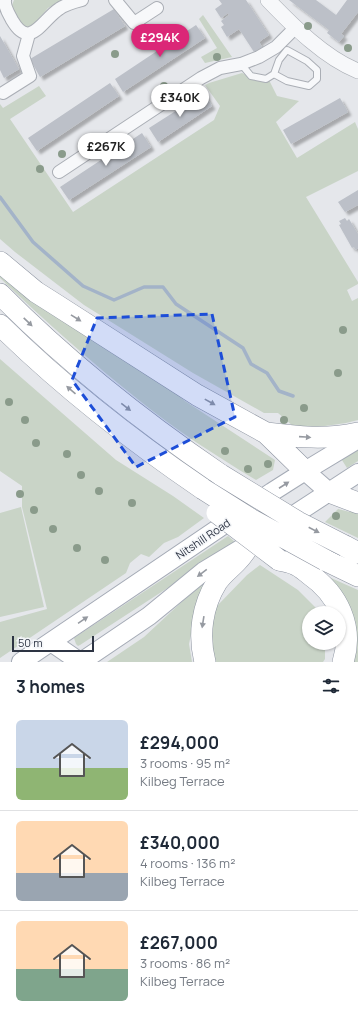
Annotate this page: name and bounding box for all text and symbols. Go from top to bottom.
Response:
pin: £294K [132,24,188,58]
text: £294K [140,28,180,46]
pin: £340K [152,84,208,118]
text: £340K [160,88,200,106]
pin: £267K [78,133,134,167]
text: £267K [87,137,125,155]
one-way arrow [70,314,82,321]
one-way arrow [23,317,33,327]
one-way arrow [67,386,76,395]
one-way arrow [204,399,216,405]
one-way arrow [121,402,132,411]
one-way arrow [299,434,311,441]
one-way arrow [279,481,289,489]
street label: Nitshill Road [172,515,233,562]
one-way arrow [309,527,320,534]
one-way arrow [197,569,208,577]
map controls [302,606,346,650]
button: layers [302,606,346,650]
one-way arrow [78,616,88,624]
one-way arrow [200,616,206,628]
scale bar [12,634,94,653]
text: 50 m [18,635,43,650]
text: 3 homes [16,675,85,698]
icon: filters [320,675,342,697]
text: £294,000 [140,731,219,754]
icon: home [48,736,96,784]
text: 3 rooms · 95 m² [140,754,230,772]
text: Kilbeg Terrace [140,772,225,790]
text: £340,000 [140,831,220,854]
icon: home [48,837,96,885]
text: 4 rooms · 136 m² [140,854,235,872]
text: Kilbeg Terrace [140,872,225,890]
text: £267,000 [140,931,218,954]
icon: home [48,937,96,985]
text: 3 rooms · 86 m² [140,954,230,972]
text: Kilbeg Terrace [140,972,225,990]

